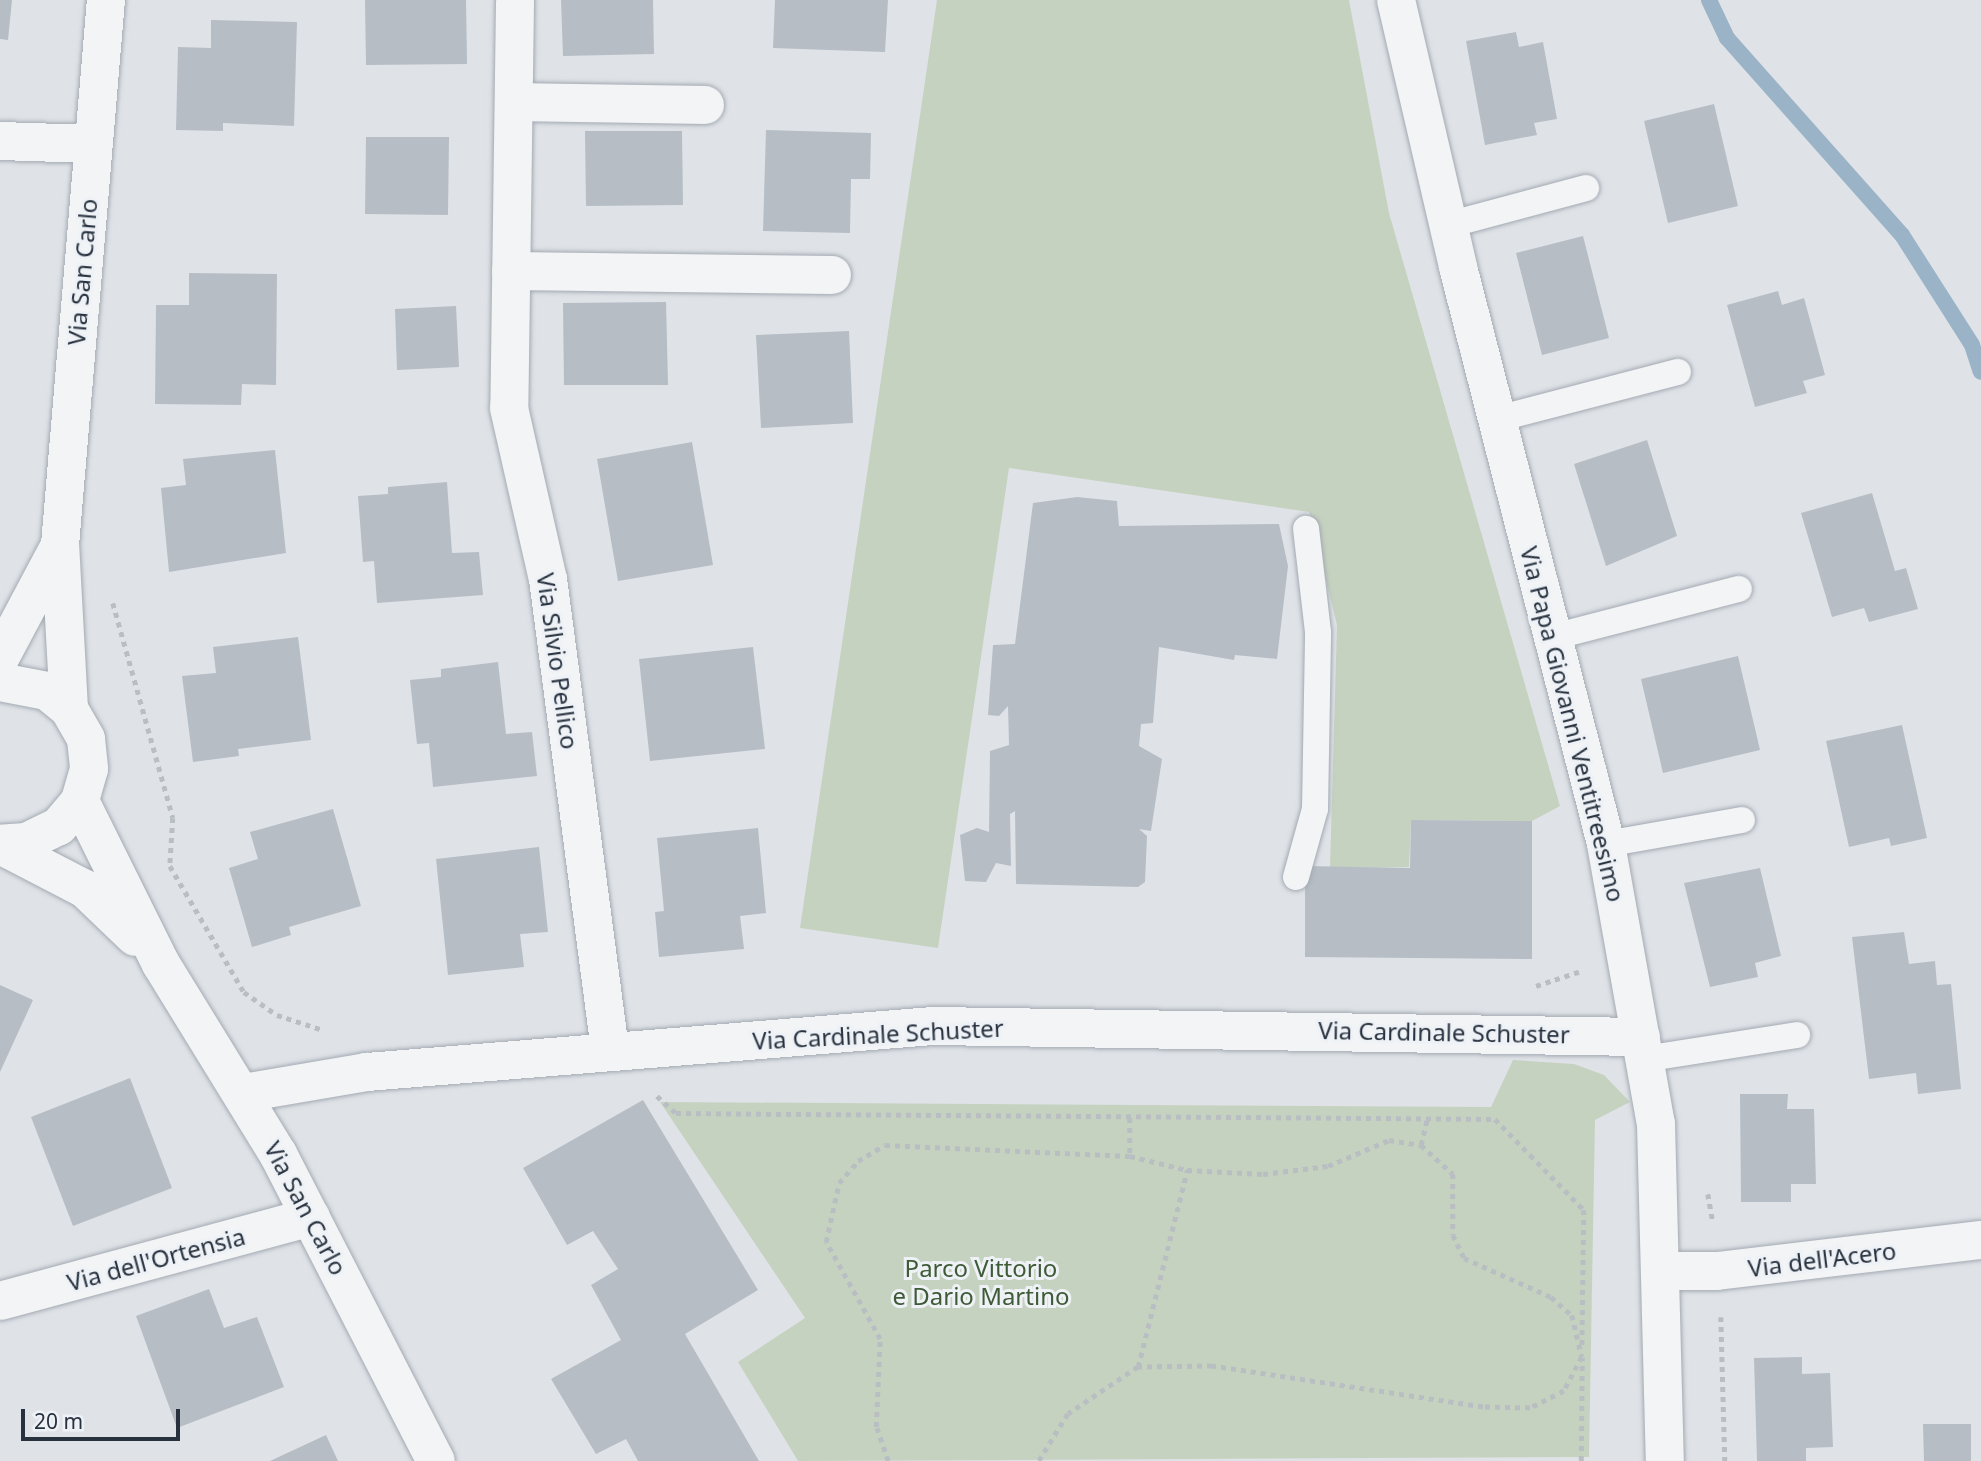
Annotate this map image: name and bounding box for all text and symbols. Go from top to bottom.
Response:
street label: Via San Carlo [61,197,103,347]
street label: Via Papa Giovanni Ventitreesimo [1515,543,1631,905]
street label: Via Silvio Pellico [531,571,585,751]
street label: Via Cardinale Schuster [752,1013,1004,1055]
street label: Via Cardinale Schuster [1318,1015,1570,1049]
street label: Via San Carlo [259,1136,353,1280]
street label: Via dell'Ortensia [64,1221,248,1297]
street label: Via dell'Acero [1746,1236,1898,1282]
park label: Parco Vittorio e Dario Martino [893,1254,1069,1310]
scale bar [24,1394,184,1438]
text: 20 m [34,1407,83,1435]

